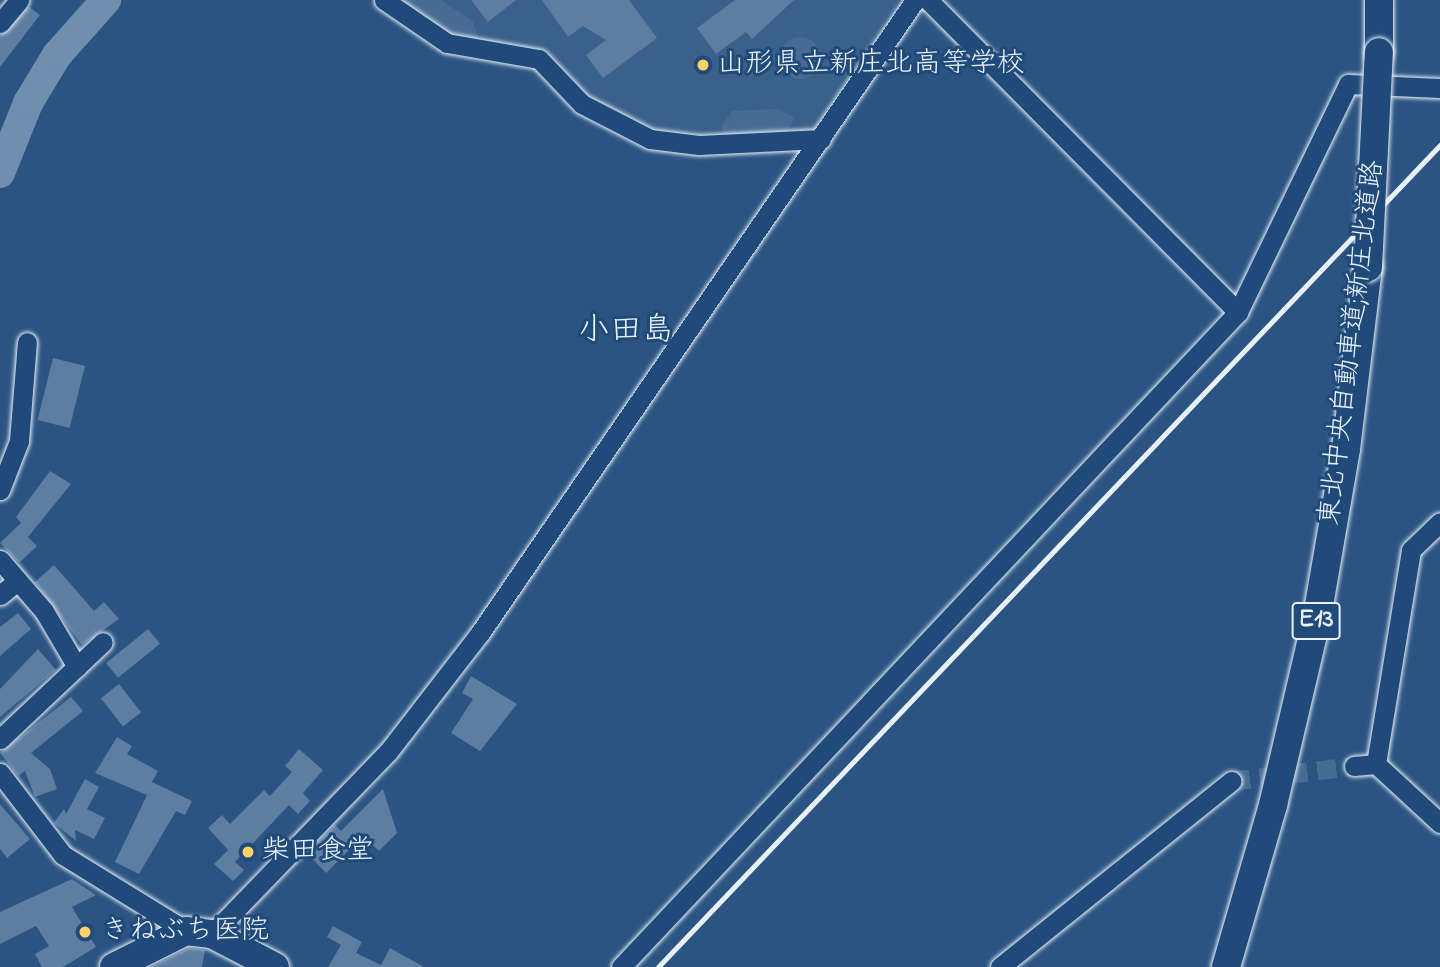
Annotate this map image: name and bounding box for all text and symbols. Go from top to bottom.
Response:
place label: 山形県立新庄北高等学校 [717,48,1025,82]
marker: 山形県立新庄北高等学校 [695,57,711,73]
street label: 東北中央自動車道;新庄北道路 [1314,159,1392,527]
district label: 小田島 [578,313,674,351]
road number: E13 [1292,598,1340,643]
place label: 柴田食堂 [262,835,374,869]
marker: 柴田食堂 [240,844,256,860]
place label: きねぶち医院 [101,915,269,949]
marker: きねぶち医院 [75,922,95,942]

